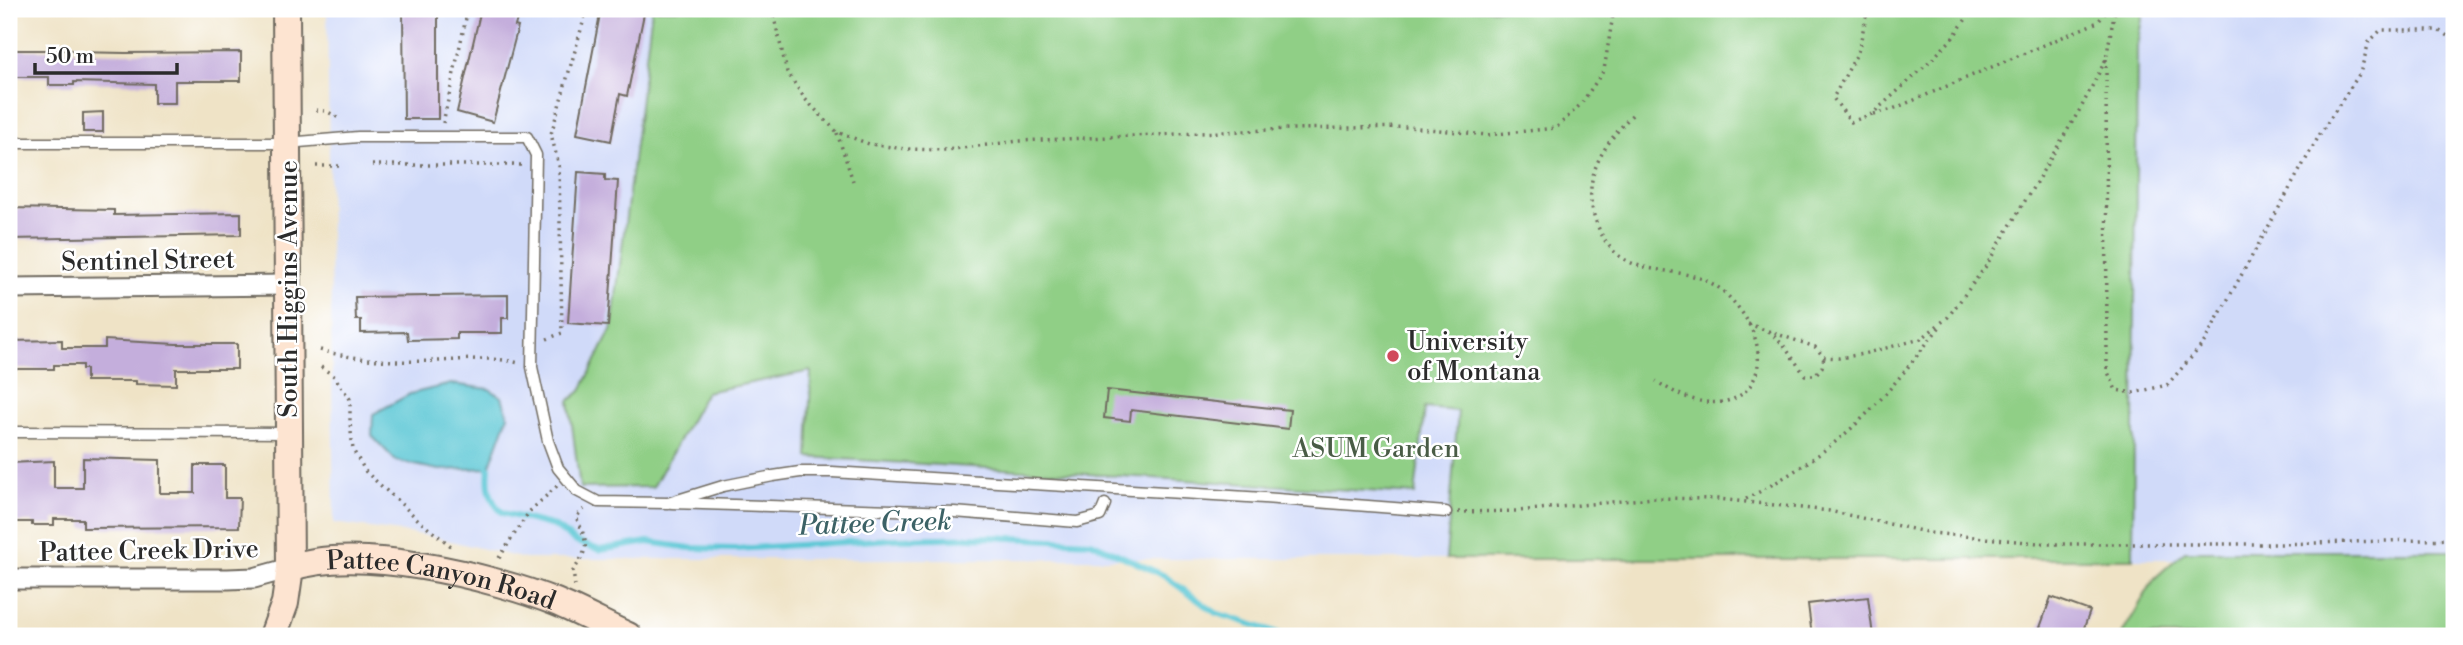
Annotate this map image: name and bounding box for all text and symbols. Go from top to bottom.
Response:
scale bar [35,32,177,76]
text: 50 m [46,44,94,70]
street label: South Higgins Avenue [273,160,305,418]
street label: Sentinel Street [61,243,235,279]
place label: University of Montana [1407,326,1541,388]
marker: University of Montana [1385,348,1401,364]
park label: ASUM Garden [1292,433,1460,465]
water label: Pattee Creek [797,503,952,544]
street label: Pattee Creek Drive [39,533,259,569]
street label: Pattee Canyon Road [325,544,560,618]

